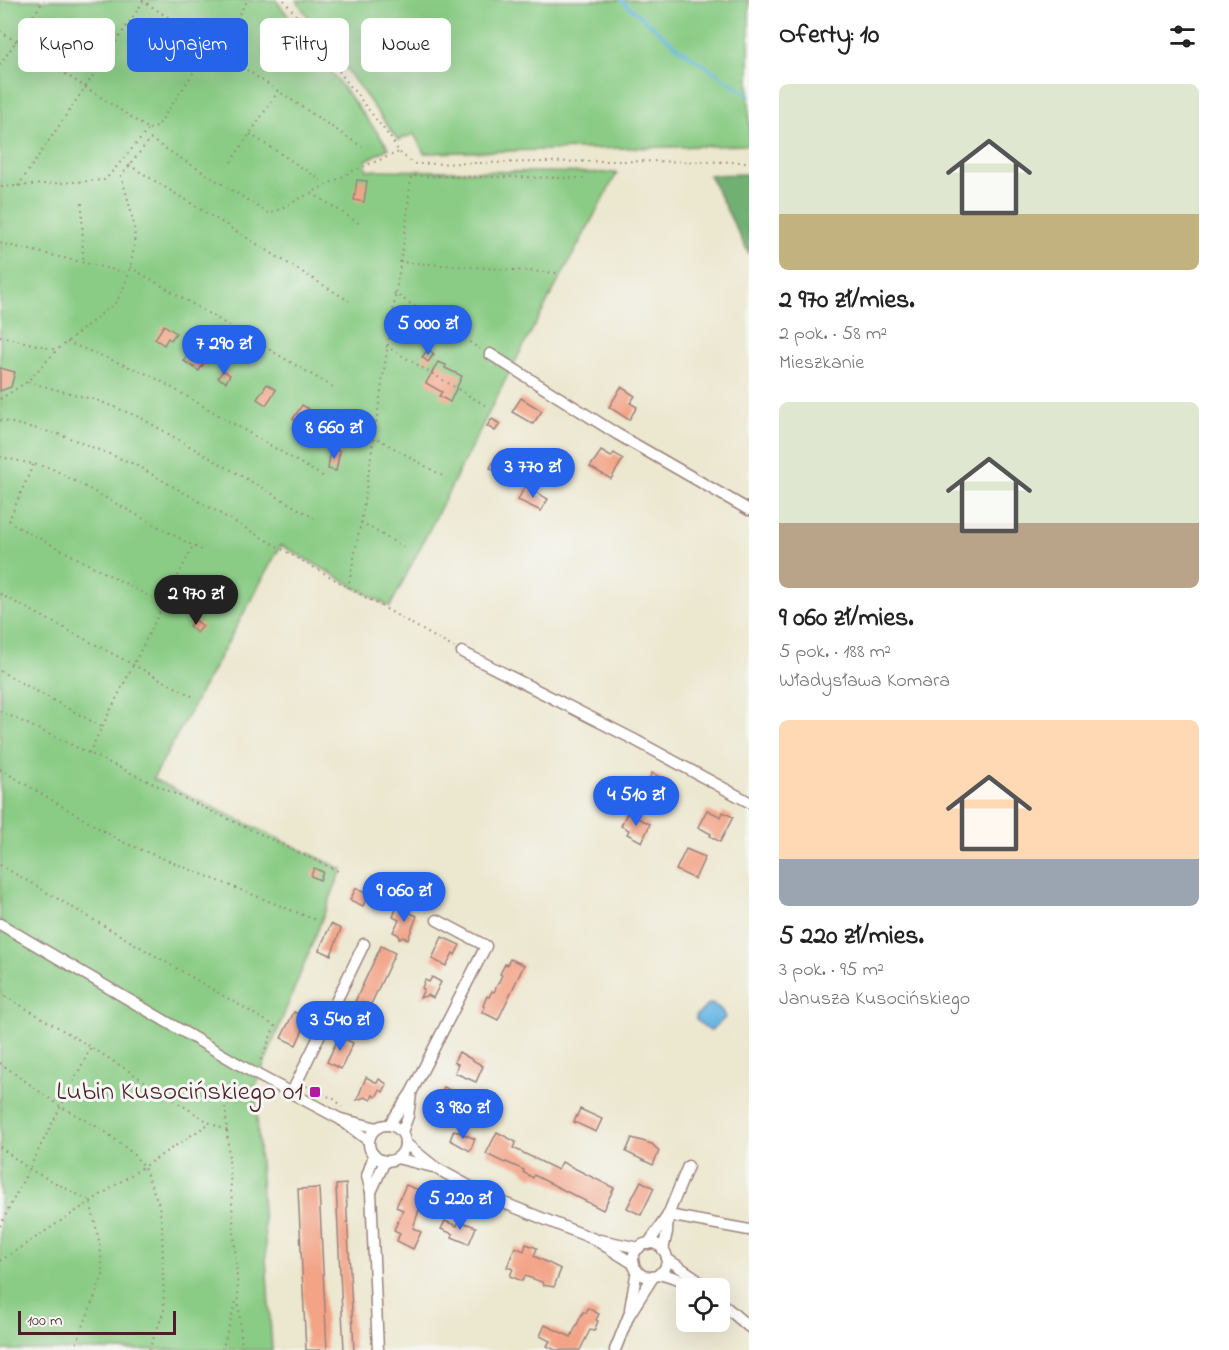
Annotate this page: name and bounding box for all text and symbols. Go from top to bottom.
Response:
text: Oferty: 10 [779,17,879,55]
chip: Kupno [18,18,115,72]
chip: Wynajem [127,18,248,72]
chip: Filtry [260,18,349,72]
chip: Nowe [361,18,451,72]
icon: filters [1166,20,1199,53]
icon: home [935,123,1043,231]
text: 2 970 zł/mies. [779,282,915,320]
pin: 5 000 zł [366,305,490,356]
text: 5 000 zł [398,310,458,339]
text: 2 pok. · 58 m² [779,320,887,349]
pin: 7 290 zł [162,325,286,376]
text: 7 290 zł [196,330,252,359]
text: Mieszkanie [779,349,864,378]
pin: 8 660 zł [272,409,396,460]
text: 8 660 zł [306,414,362,443]
icon: home [935,441,1043,549]
pin: 3 770 zł [471,448,595,499]
text: 3 770 zł [505,453,561,482]
pin: 2 970 zł [134,575,258,626]
text: 2 970 zł [168,580,224,609]
text: 9 060 zł/mies. [779,600,914,638]
text: 5 pok. · 188 m² [779,638,891,667]
text: Władysława Komara [779,667,950,696]
icon: home [935,759,1043,867]
pin: 4 510 zł [574,776,698,827]
text: 4 510 zł [607,781,665,810]
pin: 9 060 zł [342,872,466,923]
text: 9 060 zł [376,877,432,906]
text: 5 220 zł/mies. [779,918,924,956]
text: 3 pok. · 95 m² [779,956,884,985]
text: Janusza Kusocińskiego [779,985,970,1014]
pin: 3 540 zł [278,1001,402,1052]
text: 3 540 zł [310,1006,370,1035]
place label: Lubin Kusocińskiego 01 [56,1073,303,1112]
marker: Lubin Kusocińskiego 01 [308,1085,322,1099]
pin: 3 980 zł [401,1089,525,1140]
text: 3 980 zł [436,1094,490,1123]
pin: 5 220 zł [398,1180,522,1231]
text: 5 220 zł [429,1185,491,1214]
map controls [676,1278,730,1332]
button: locate [676,1278,730,1332]
scale bar [18,1308,176,1336]
text: 100 m [27,1309,62,1333]

